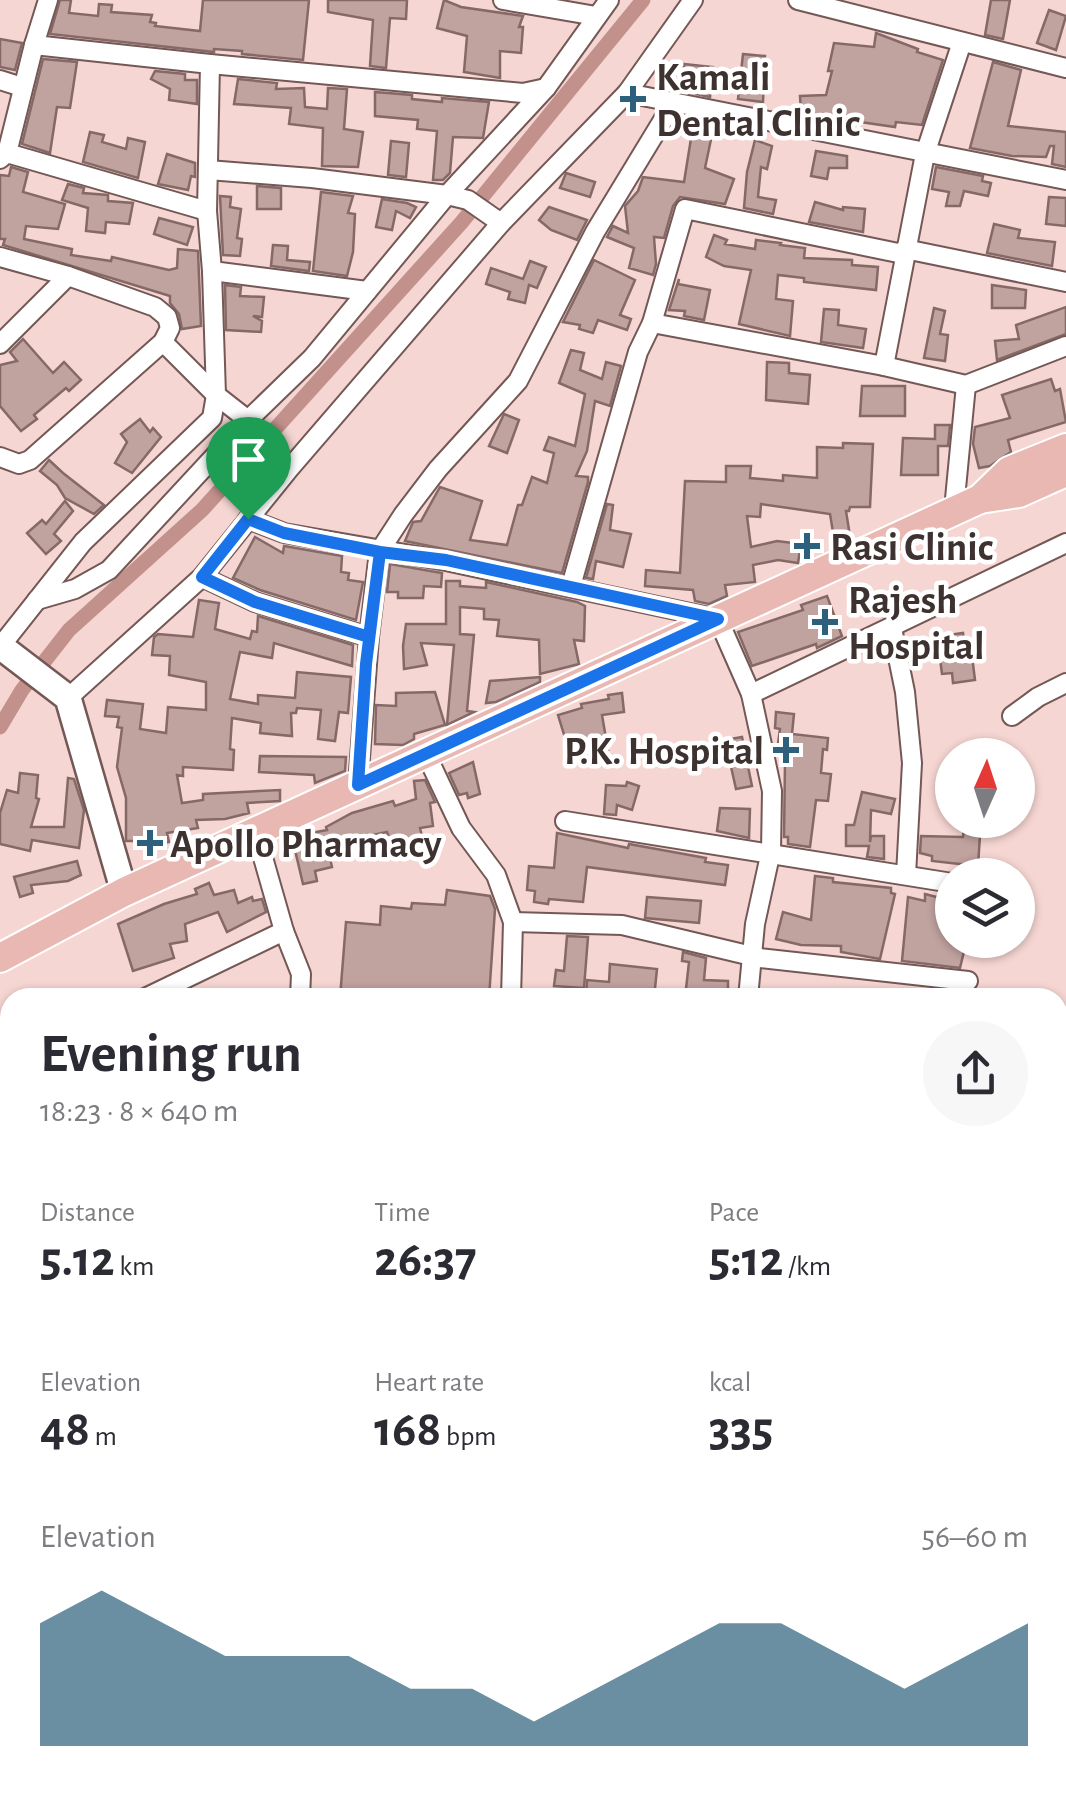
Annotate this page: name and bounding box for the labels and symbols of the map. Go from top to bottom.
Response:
place label: Kamali Dental Clinic [656,58,860,144]
marker: Kamali Dental Clinic [620,86,646,112]
pin [206,417,291,520]
place label: Rasi Clinic [830,528,993,568]
marker: Rasi Clinic [794,533,820,559]
place label: Rajesh Hospital [848,581,985,667]
marker: Rajesh Hospital [812,609,838,635]
place label: P.K. Hospital [564,732,764,772]
marker: P.K. Hospital [773,737,799,763]
north arrow [935,738,1035,838]
place label: Apollo Pharmacy [170,825,442,865]
marker: Apollo Pharmacy [139,832,161,854]

